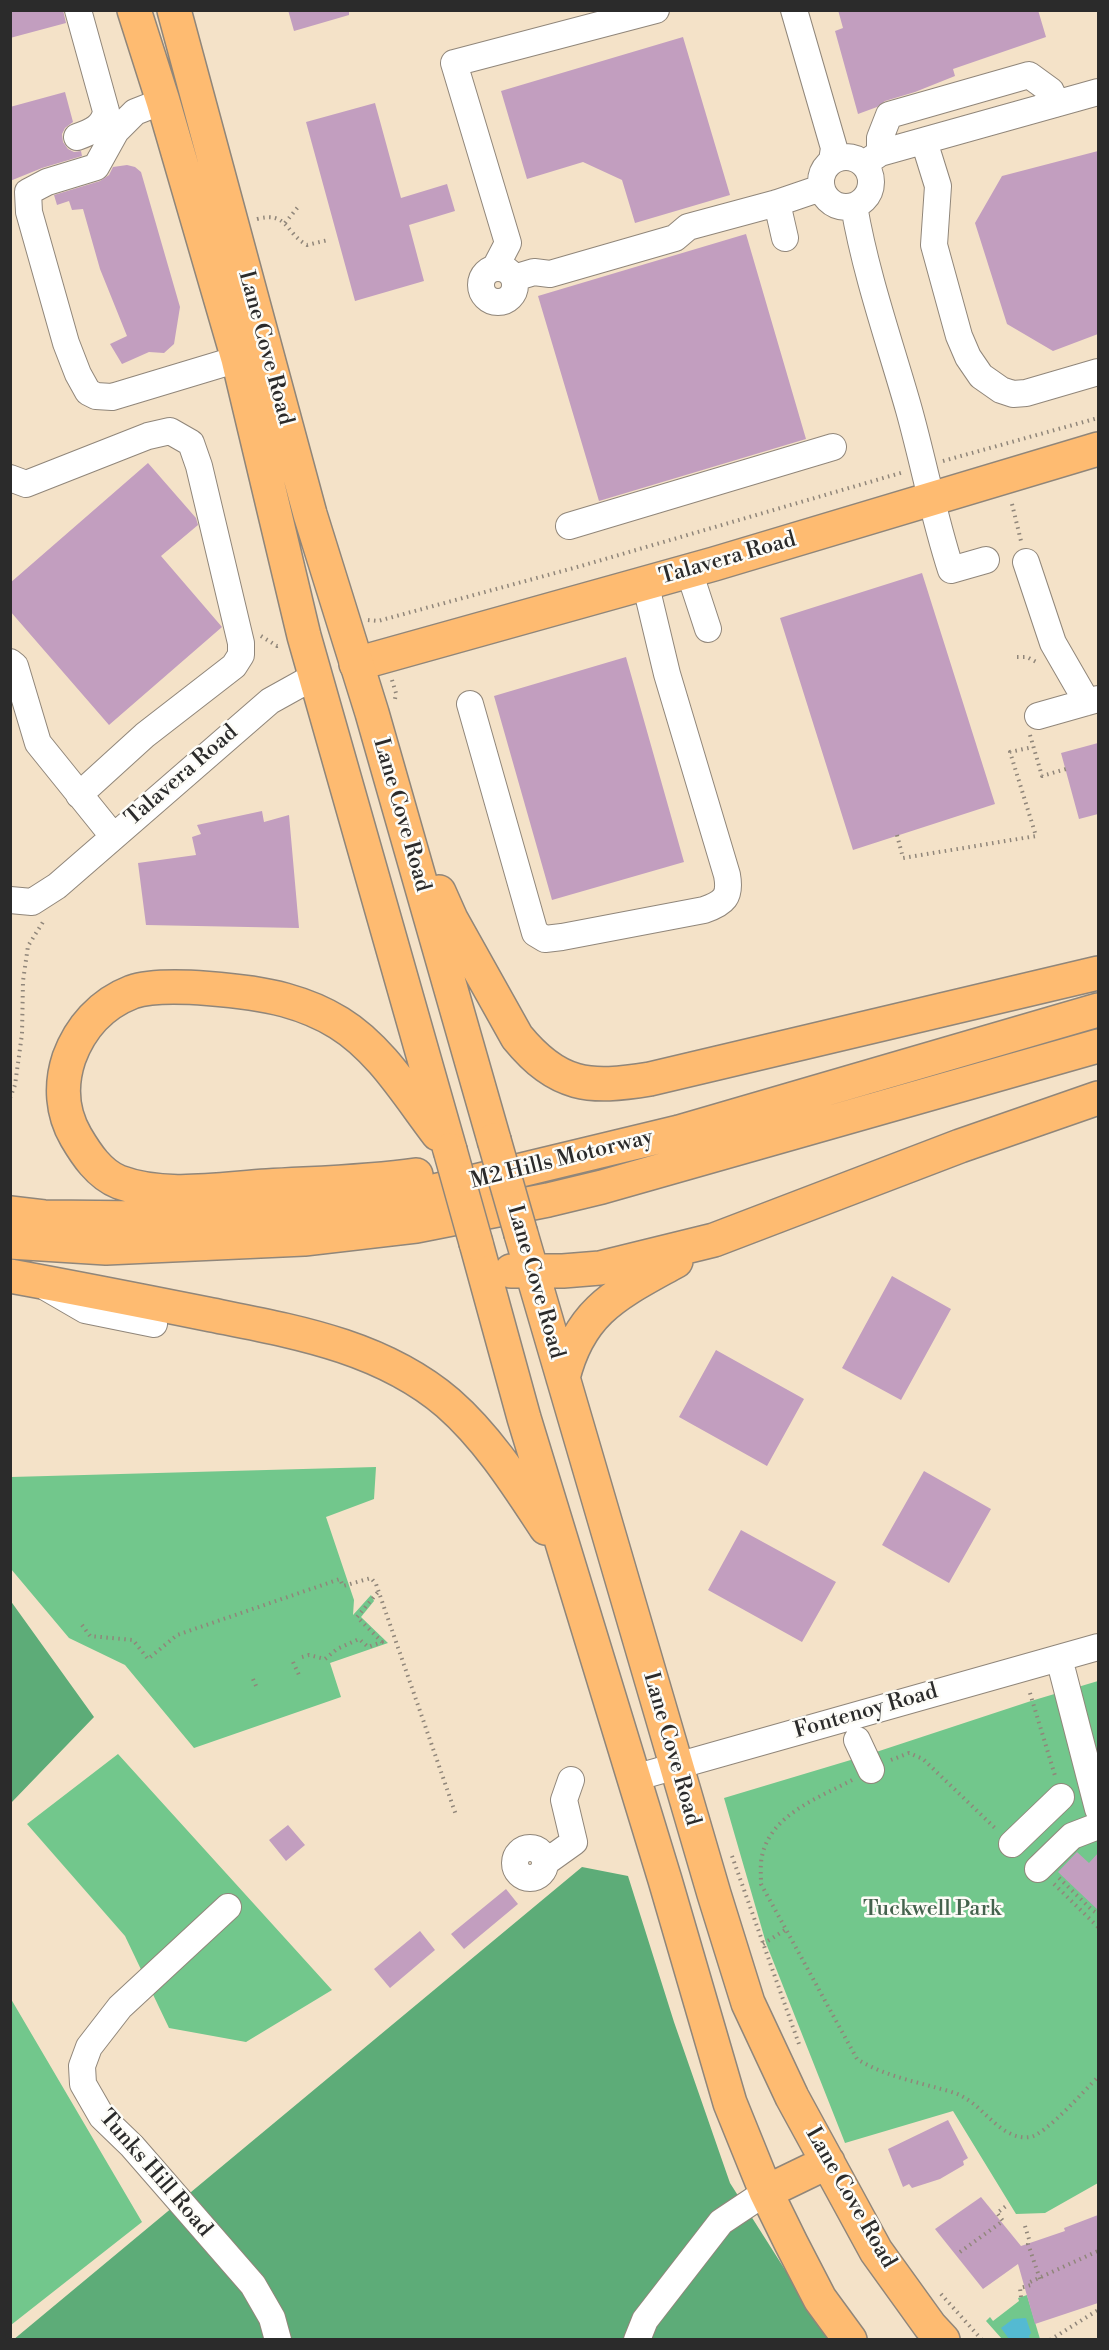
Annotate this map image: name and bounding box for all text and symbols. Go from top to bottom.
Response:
street label: Lane Cove Road [232,268,298,428]
street label: Talavera Road [657,527,799,591]
street label: Talavera Road [120,720,244,832]
street label: Lane Cove Road [366,735,436,895]
street label: M2 Hills Motorway [468,1125,656,1195]
street label: Lane Cove Road [500,1202,570,1362]
street label: Lane Cove Road [636,1669,706,1829]
street label: Fontenoy Road [791,1679,941,1745]
park label: Tuckwell Park [863,1897,1001,1923]
street label: Tunks Hill Road [93,2105,217,2243]
street label: Lane Cove Road [799,2123,901,2273]

